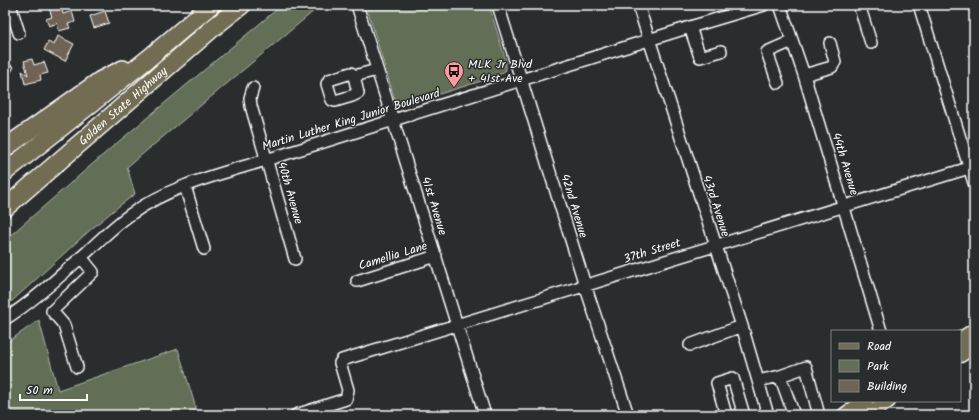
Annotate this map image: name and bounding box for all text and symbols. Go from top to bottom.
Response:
place label: MLK Jr Blvd + 41st Ave [468,55,533,88]
bus stop icon: MLK Jr Blvd + 41st Ave [443,60,465,88]
street label: Golden State Highway [74,62,172,150]
street label: Martin Luther King Junior Boulevard [260,84,443,156]
street label: 44th Avenue [826,130,864,198]
street label: 40th Avenue [272,160,308,227]
street label: 42nd Avenue [555,172,593,241]
street label: 43rd Avenue [697,173,735,240]
street label: 41st Avenue [416,174,452,238]
street label: 37th Street [621,233,683,269]
street label: Camellia Lane [356,236,430,275]
legend [831,330,961,402]
text: Road [867,337,892,356]
text: Park [867,357,889,376]
scale bar [20,376,87,402]
text: Building [867,377,907,396]
text: 50 m [26,381,53,400]

